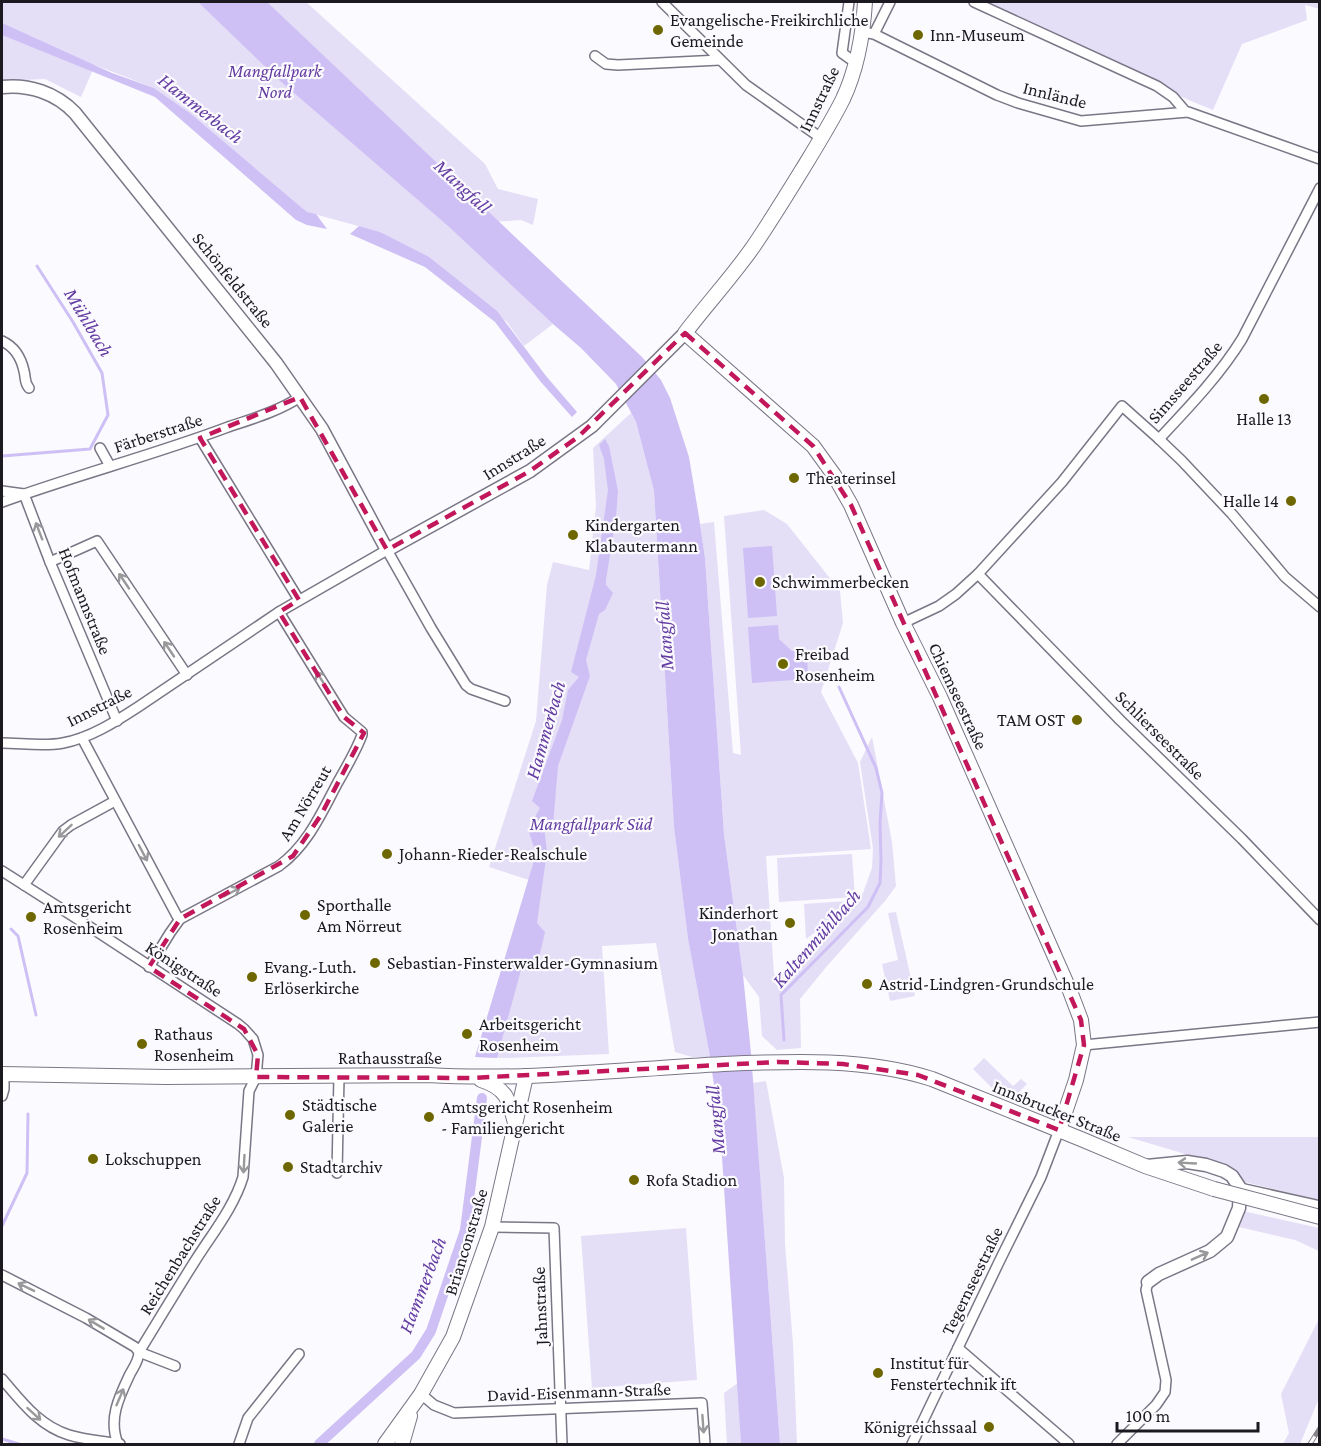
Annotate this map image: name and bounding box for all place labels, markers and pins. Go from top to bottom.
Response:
place label: Evangelische-Freikirchliche Gemeinde [670,10,869,51]
marker: Evangelische-Freikirchliche Gemeinde [651,23,665,37]
place label: Inn-Museum [930,25,1025,45]
marker: Inn-Museum [911,28,925,42]
marker: Halle 13 [1257,392,1271,406]
place label: Halle 13 [1236,409,1292,429]
place label: Theaterinsel [806,468,896,488]
marker: Theaterinsel [787,471,801,485]
place label: Halle 14 [1223,491,1279,511]
marker: Halle 14 [1284,494,1298,508]
place label: Kindergarten Klabautermann [585,515,698,556]
marker: Kindergarten Klabautermann [566,528,580,542]
place label: Schwimmerbecken [772,572,909,592]
marker: Schwimmerbecken [753,575,767,589]
place label: Freibad Rosenheim [795,644,876,685]
marker: Freibad Rosenheim [776,657,790,671]
place label: TAM OST [997,710,1065,730]
marker: TAM OST [1070,713,1084,727]
place label: Johann-Rieder-Realschule [397,844,587,864]
marker: Johann-Rieder-Realschule [380,847,394,861]
place label: Sporthalle Am Nörreut [317,895,403,936]
place label: Amtsgericht Rosenheim [43,897,132,938]
place label: Kinderhort Jonathan [699,903,779,944]
marker: Sporthalle Am Nörreut [298,908,312,922]
marker: Amtsgericht Rosenheim [24,910,38,924]
marker: Kinderhort Jonathan [783,916,797,930]
place label: Sebastian-Finsterwalder-Gymnasium [387,953,658,973]
marker: Sebastian-Finsterwalder-Gymnasium [368,956,382,970]
place label: Evang.-Luth. Erlöserkirche [264,957,359,998]
marker: Evang.-Luth. Erlöserkirche [245,970,259,984]
place label: Astrid-Lindgren-Grundschule [879,974,1094,994]
marker: Astrid-Lindgren-Grundschule [860,977,874,991]
place label: Arbeitsgericht Rosenheim [479,1014,582,1055]
place label: Rathaus Rosenheim [154,1024,235,1065]
marker: Arbeitsgericht Rosenheim [460,1027,474,1041]
marker: Rathaus Rosenheim [135,1037,149,1051]
place label: Städtische Galerie [302,1095,377,1136]
place label: Amtsgericht Rosenheim - Familiengericht [441,1097,613,1138]
marker: Städtische Galerie [283,1108,297,1122]
marker: Amtsgericht Rosenheim - Familiengericht [422,1110,436,1124]
place label: Lokschuppen [105,1149,202,1169]
marker: Lokschuppen [86,1152,100,1166]
place label: Stadtarchiv [300,1157,383,1177]
marker: Stadtarchiv [281,1160,295,1174]
place label: Rofa Stadion [646,1170,737,1190]
marker: Rofa Stadion [627,1173,641,1187]
place label: Institut für Fenstertechnik ift [890,1353,1017,1394]
marker: Institut für Fenstertechnik ift [871,1366,885,1380]
place label: Königreichssaal [864,1417,977,1437]
marker: Königreichssaal [982,1420,996,1434]

